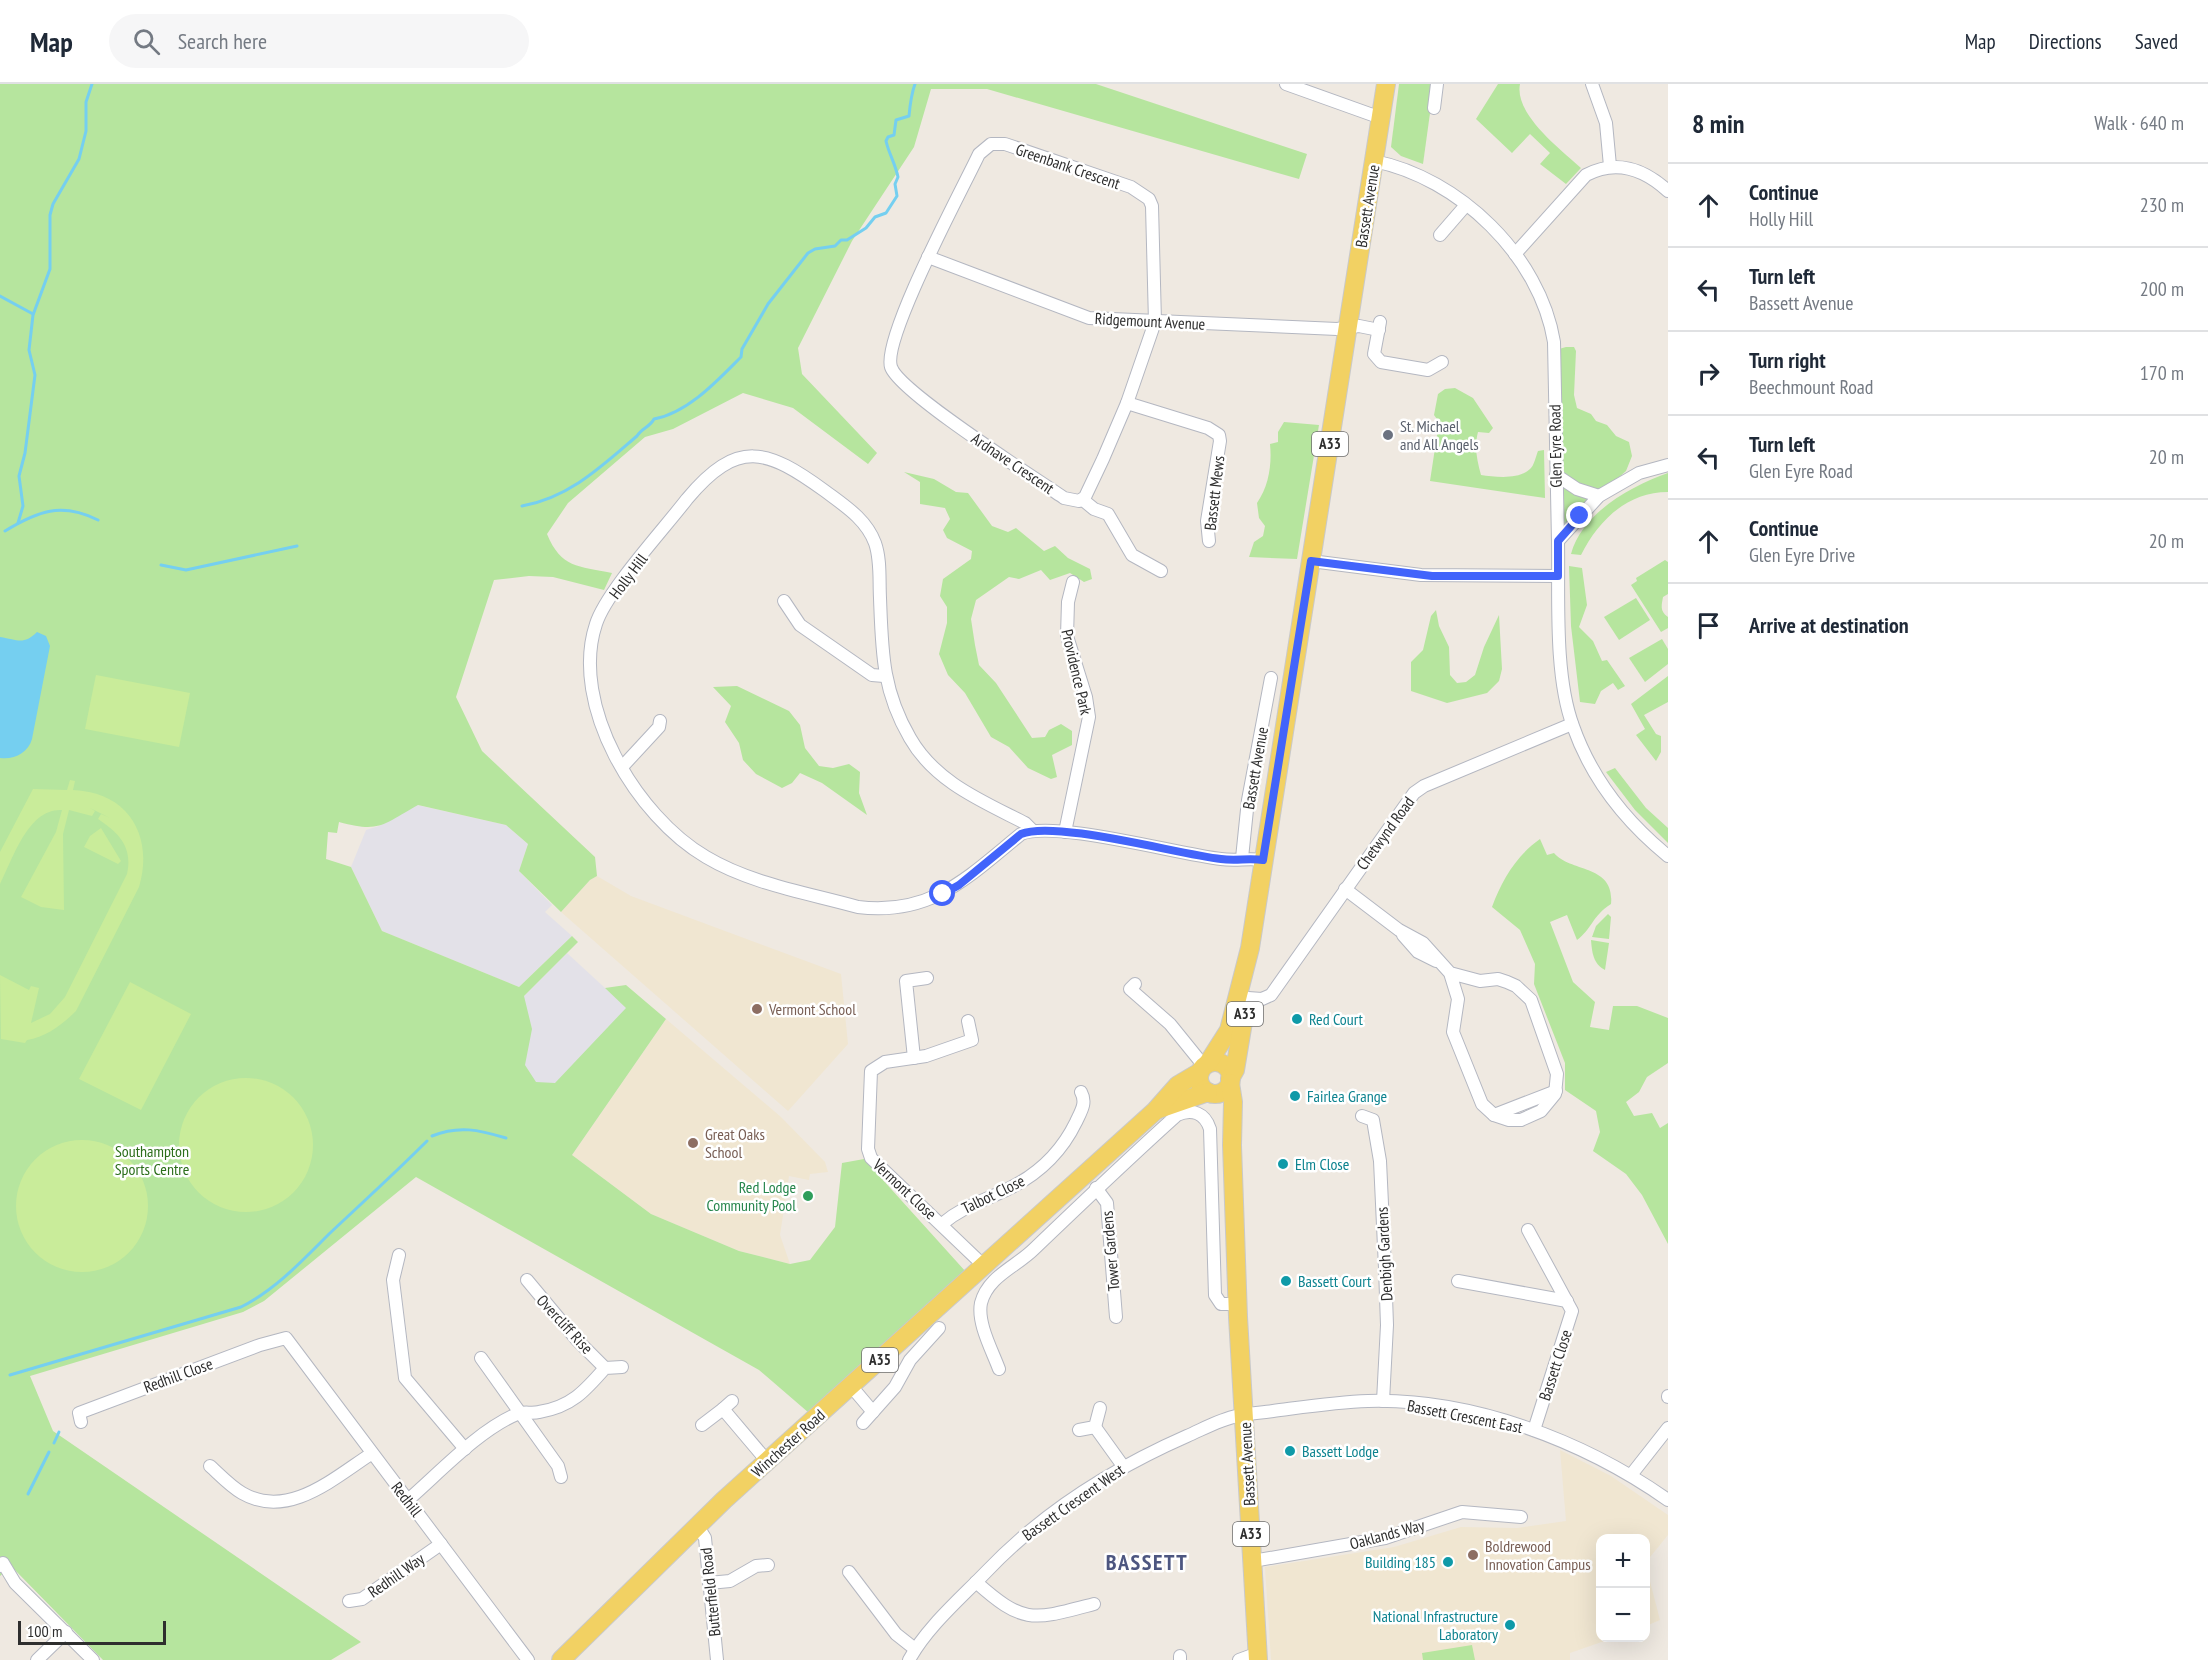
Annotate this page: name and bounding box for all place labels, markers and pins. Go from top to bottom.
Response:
place label: St. Michael and All Angels [1400,416,1479,454]
marker: St. Michael and All Angels [1381,428,1395,442]
place label: Vermont School [768,999,856,1019]
marker: Vermont School [750,1002,764,1016]
place label: Red Court [1309,1009,1363,1029]
marker: Red Court [1290,1012,1304,1026]
place label: Fairlea Grange [1307,1086,1387,1106]
marker: Fairlea Grange [1288,1089,1302,1103]
place label: Great Oaks School [705,1124,765,1162]
marker: Great Oaks School [686,1136,700,1150]
place label: Elm Close [1295,1154,1349,1174]
marker: Elm Close [1276,1157,1290,1171]
place label: Red Lodge Community Pool [706,1177,796,1215]
marker: Red Lodge Community Pool [801,1189,815,1203]
place label: Bassett Court [1298,1271,1372,1291]
marker: Bassett Court [1279,1274,1293,1288]
place label: Bassett Lodge [1302,1441,1379,1461]
marker: Bassett Lodge [1283,1444,1297,1458]
place label: Boldrewood Innovation Campus [1485,1536,1591,1574]
marker: Boldrewood Innovation Campus [1466,1548,1480,1562]
place label: Building 185 [1365,1552,1436,1572]
marker: Building 185 [1441,1555,1455,1569]
place label: National Infrastructure Laboratory [1373,1606,1498,1644]
marker: National Infrastructure Laboratory [1503,1618,1517,1632]

